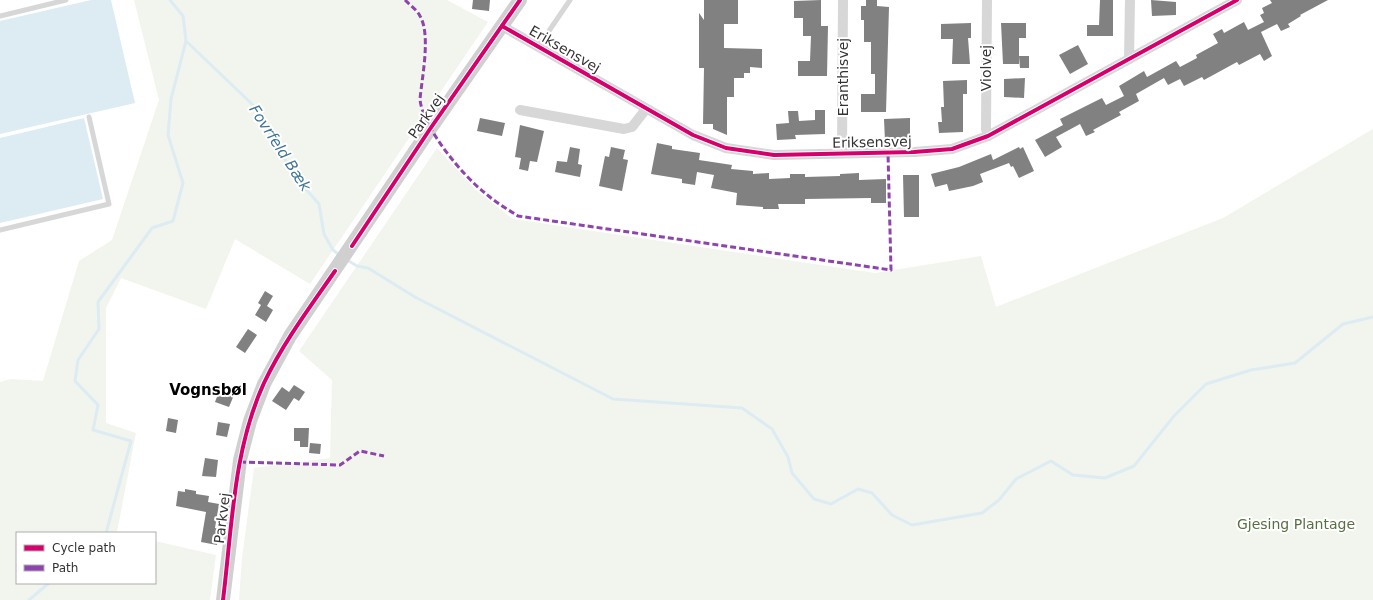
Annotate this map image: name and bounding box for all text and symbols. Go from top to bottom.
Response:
street label: Eriksensvej [527,22,603,76]
street label: Eranthisvej [835,38,851,116]
street label: Violvej [978,45,994,91]
street label: Parkvej [405,91,447,141]
water label: Fovrfeld Bæk [245,101,315,196]
street label: Eriksensvej [832,133,912,151]
district label: Vognsbøl [169,381,247,399]
street label: Parkvej [211,492,233,544]
park label: Gjesing Plantage [1237,516,1355,532]
legend [16,532,156,584]
text: Cycle path [52,541,116,555]
text: Path [52,561,78,575]

